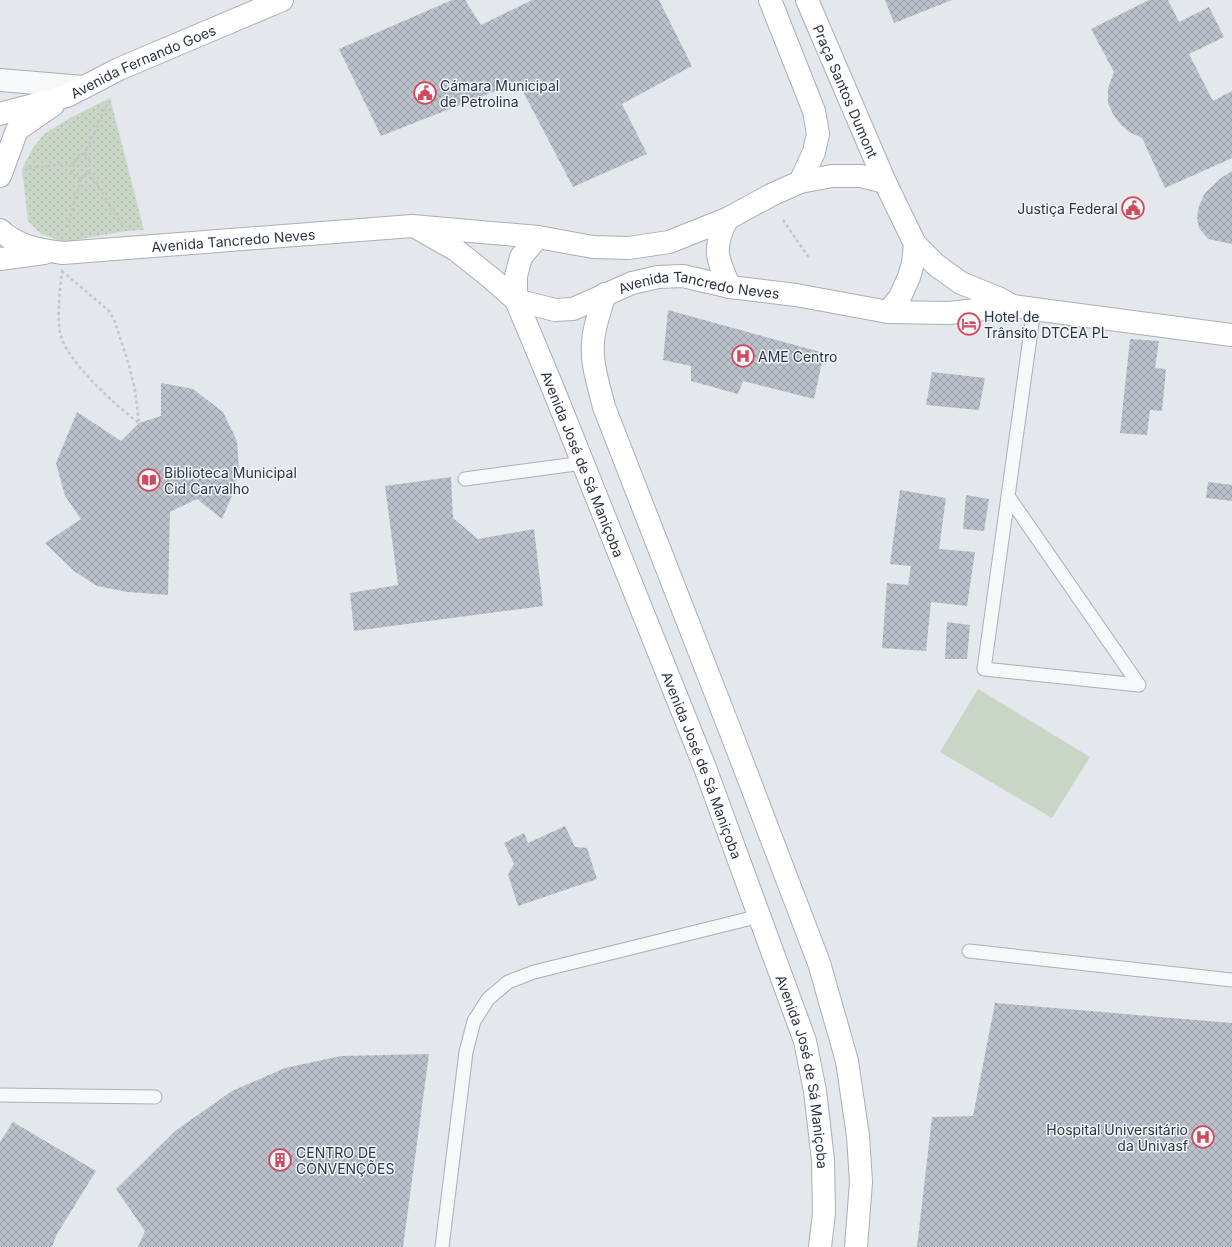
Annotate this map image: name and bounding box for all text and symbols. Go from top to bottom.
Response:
street label: Avenida Fernando Goes [67,21,218,101]
street label: Praça Santos Dumont [810,22,882,161]
place label: Cámara Municipal de Petrolina [440,77,559,110]
public building icon: Cámara Municipal de Petrolina [412,80,438,106]
public building icon: Justiça Federal [1120,195,1146,221]
place label: Justiça Federal [1017,200,1118,217]
street label: Avenida Tancredo Neves [151,225,316,255]
street label: Avenida Tancredo Neves [615,267,781,301]
place label: Hotel de Trânsito DTCEA PL [984,308,1109,341]
hotel icon: Hotel de Trânsito DTCEA PL [956,311,982,337]
hospital icon: AME Centro [730,343,756,369]
place label: AME Centro [758,348,837,365]
street label: Avenida José de Sá Maniçoba [538,368,628,559]
place label: Biblioteca Municipal Cid Carvalho [164,464,297,497]
library icon: Biblioteca Municipal Cid Carvalho [136,467,162,493]
street label: Avenida José de Sá Maniçoba [659,669,746,861]
street label: Avenida José de Sá Maniçoba [773,972,832,1169]
place label: Hospital Universitário da Univasf [1046,1121,1188,1154]
hospital icon: Hospital Universitário da Univasf [1190,1124,1216,1150]
place label: CENTRO DE CONVENÇÕES [296,1144,394,1177]
building icon: CENTRO DE CONVENÇÕES [267,1147,293,1173]

